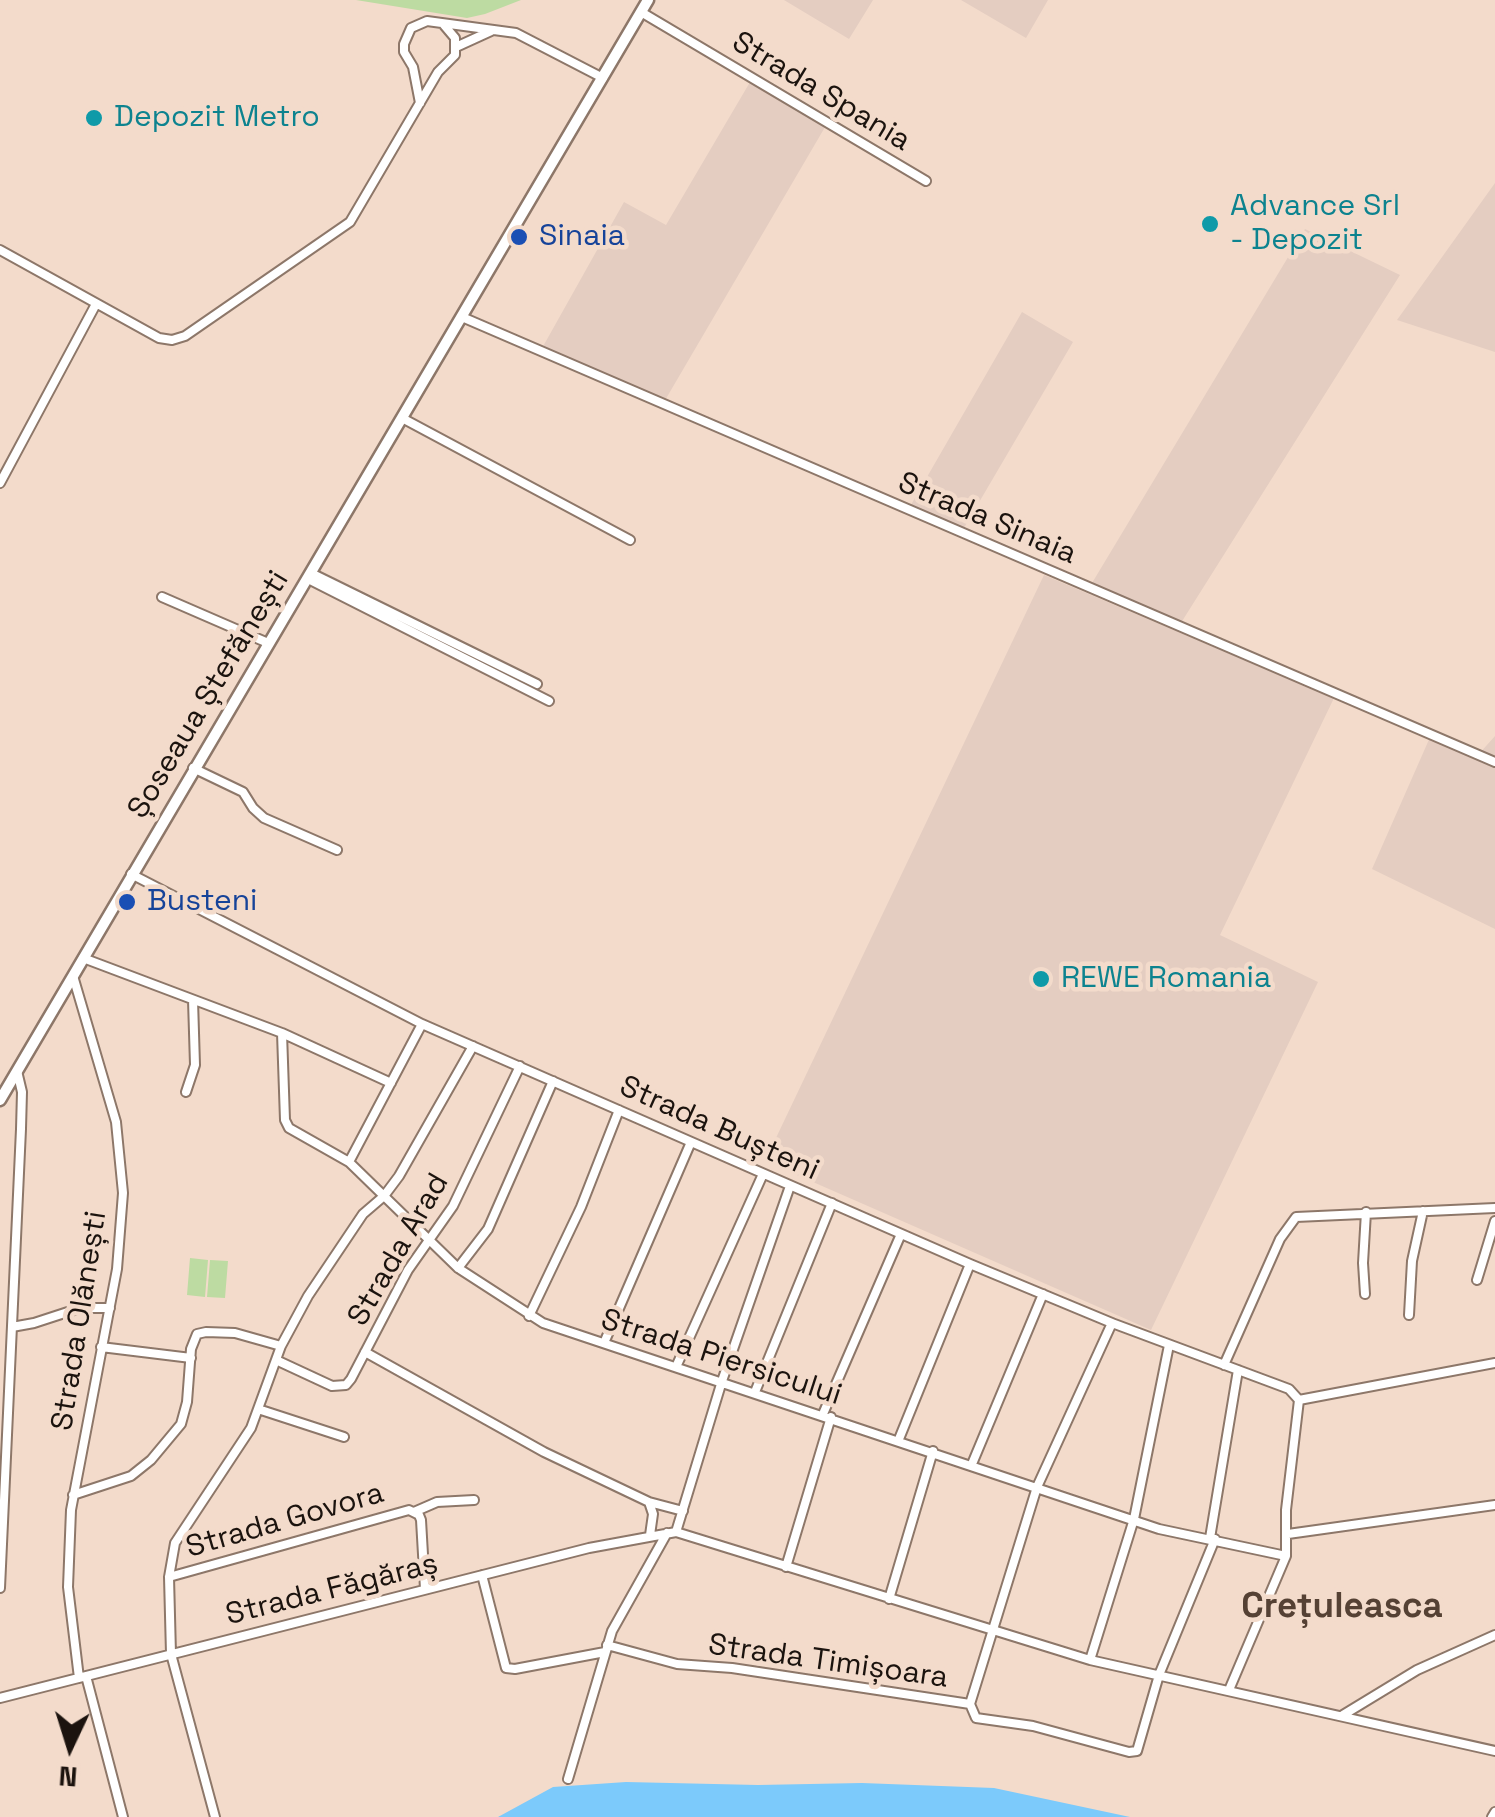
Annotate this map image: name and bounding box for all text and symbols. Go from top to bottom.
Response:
street label: Strada Spania [725,25,917,159]
place label: Depozit Metro [114,100,320,136]
marker: Depozit Metro [83,107,105,129]
place label: Advance Srl - Depozit [1230,189,1400,260]
marker: Advance Srl - Depozit [1199,213,1221,235]
place label: Sinaia [539,219,625,255]
marker: Sinaia [508,226,530,248]
street label: Strada Sinaia [892,465,1082,573]
street label: Șoseaua Ștefănești [121,565,297,825]
place label: Busteni [147,884,257,920]
marker: Busteni [116,891,138,913]
place label: REWE Romania [1061,961,1271,997]
marker: REWE Romania [1030,968,1052,990]
street label: Strada Bușteni [614,1069,824,1189]
street label: Strada Arad [341,1167,457,1333]
street label: Strada Olănești [45,1209,115,1433]
street label: Strada Piersicului [596,1302,846,1414]
street label: Strada Govora [182,1476,388,1566]
street label: Strada Făgăraș [222,1546,442,1634]
district label: Crețuleasca [1241,1587,1443,1629]
street label: Strada Timișoara [706,1627,950,1697]
north arrow [20,1697,120,1797]
text: N [57,1758,79,1796]

